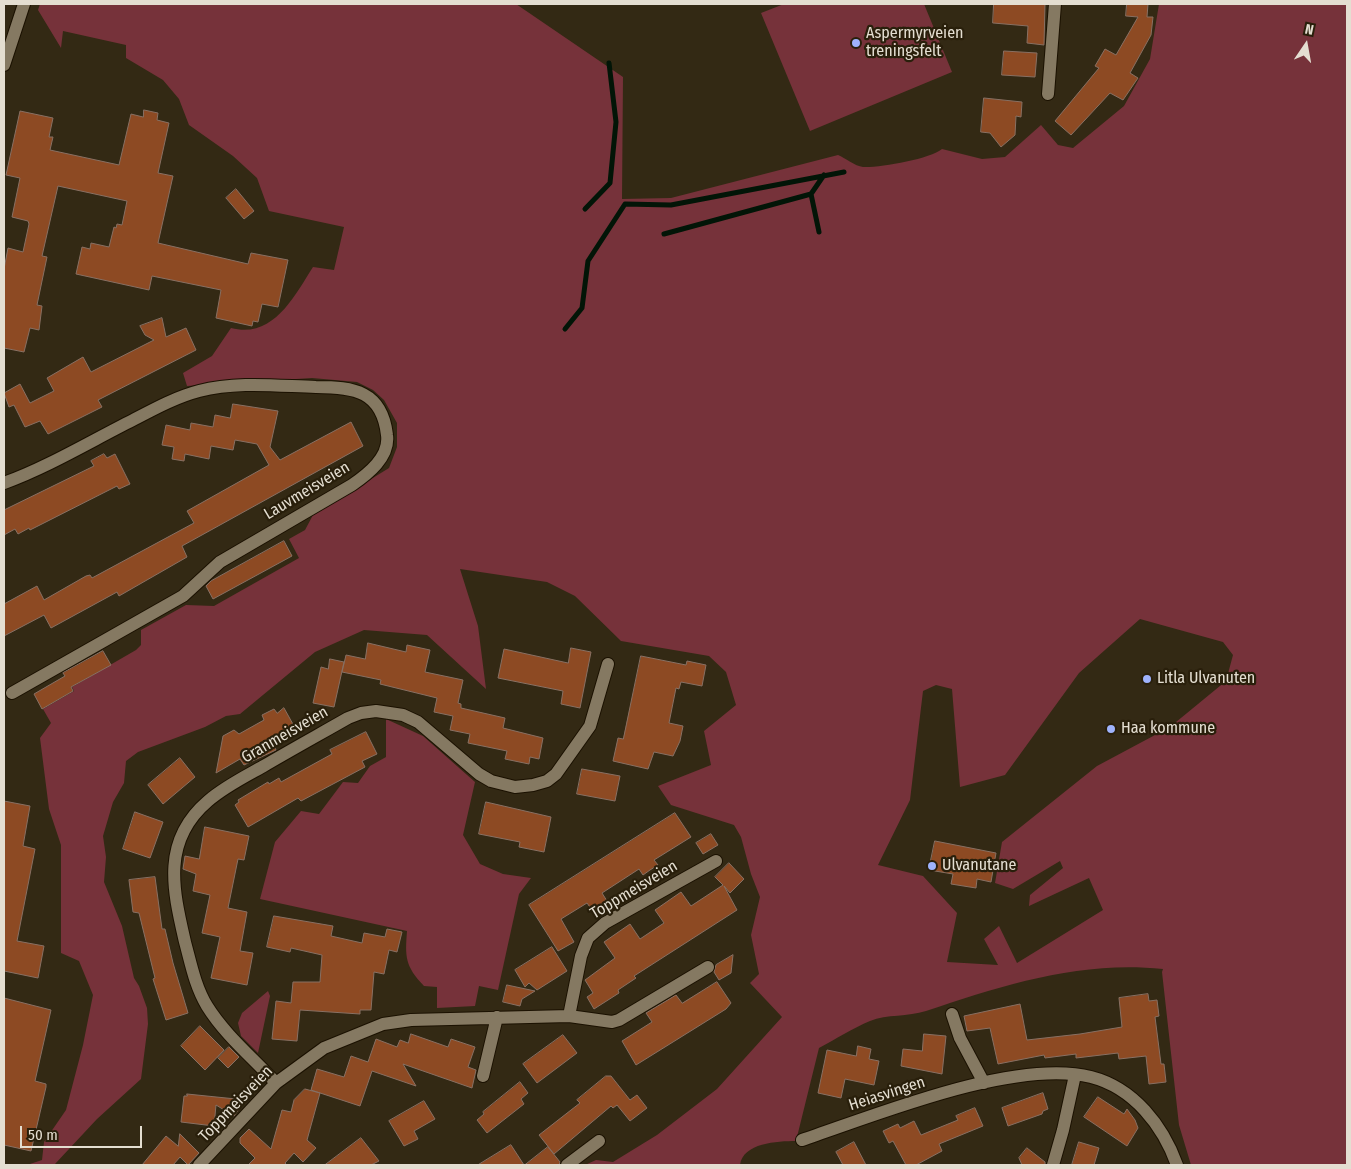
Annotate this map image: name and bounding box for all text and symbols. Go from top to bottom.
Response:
north arrow [1281,20,1331,70]
text: N [1303,21,1315,39]
place label: Aspermyrveien treningsfelt [866,24,963,62]
marker: Aspermyrveien treningsfelt [850,37,862,49]
street label: Lauvmeisveien [261,458,353,524]
place label: Litla Ulvanuten [1157,669,1255,689]
marker: Litla Ulvanuten [1141,673,1153,685]
street label: Granmeisveien [238,703,332,767]
place label: Haa kommune [1121,719,1215,739]
marker: Haa kommune [1105,723,1117,735]
street label: Toppmeisveien [587,856,681,924]
place label: Ulvanutane [942,856,1016,876]
marker: Ulvanutane [926,860,938,872]
street label: Toppmeisveien [195,1062,277,1146]
street label: Heiasvingen [846,1073,928,1115]
scale bar [22,1116,145,1148]
text: 50 m [28,1126,58,1144]

